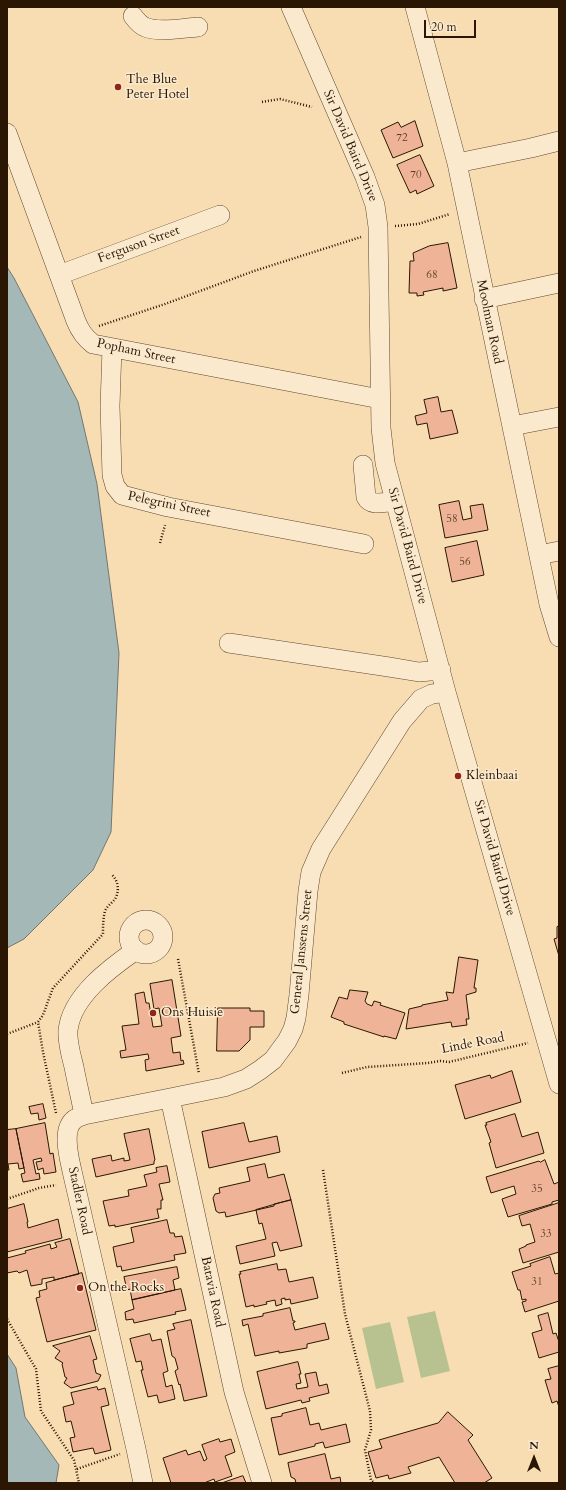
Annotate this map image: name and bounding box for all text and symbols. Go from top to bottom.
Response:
scale bar [426,12,478,38]
text: 20 m [431,19,457,35]
place label: The Blue Peter Hotel [126,72,189,103]
marker: The Blue Peter Hotel [113,82,123,92]
street label: Sir David Baird Drive [319,88,381,204]
house number: 72 [396,131,408,145]
house number: 70 [410,168,422,182]
street label: Ferguson Street [96,223,182,267]
house number: 68 [426,268,438,282]
street label: Moolman Road [472,278,506,366]
street label: Popham Street [95,336,177,368]
street label: Sir David Baird Drive [384,486,430,606]
street label: Pelegrini Street [126,489,212,521]
house number: 58 [446,512,458,526]
house number: 56 [459,555,471,569]
place label: Kleinbaai [466,768,518,784]
marker: Kleinbaai [453,771,463,781]
street label: Sir David Baird Drive [470,798,518,918]
street label: General Janssens Street [288,889,316,1015]
place label: Ons Huisie [161,1005,223,1021]
marker: Ons Huisie [148,1008,158,1018]
street label: Linde Road [440,1030,506,1058]
street label: Stadler Road [64,1166,94,1236]
house number: 35 [531,1182,543,1196]
house number: 33 [540,1227,552,1241]
street label: Batavia Road [197,1255,227,1329]
house number: 31 [531,1275,543,1289]
place label: On the Rocks [88,1280,164,1296]
marker: On the Rocks [75,1283,85,1293]
north arrow [514,1438,554,1478]
text: N [529,1438,539,1453]

